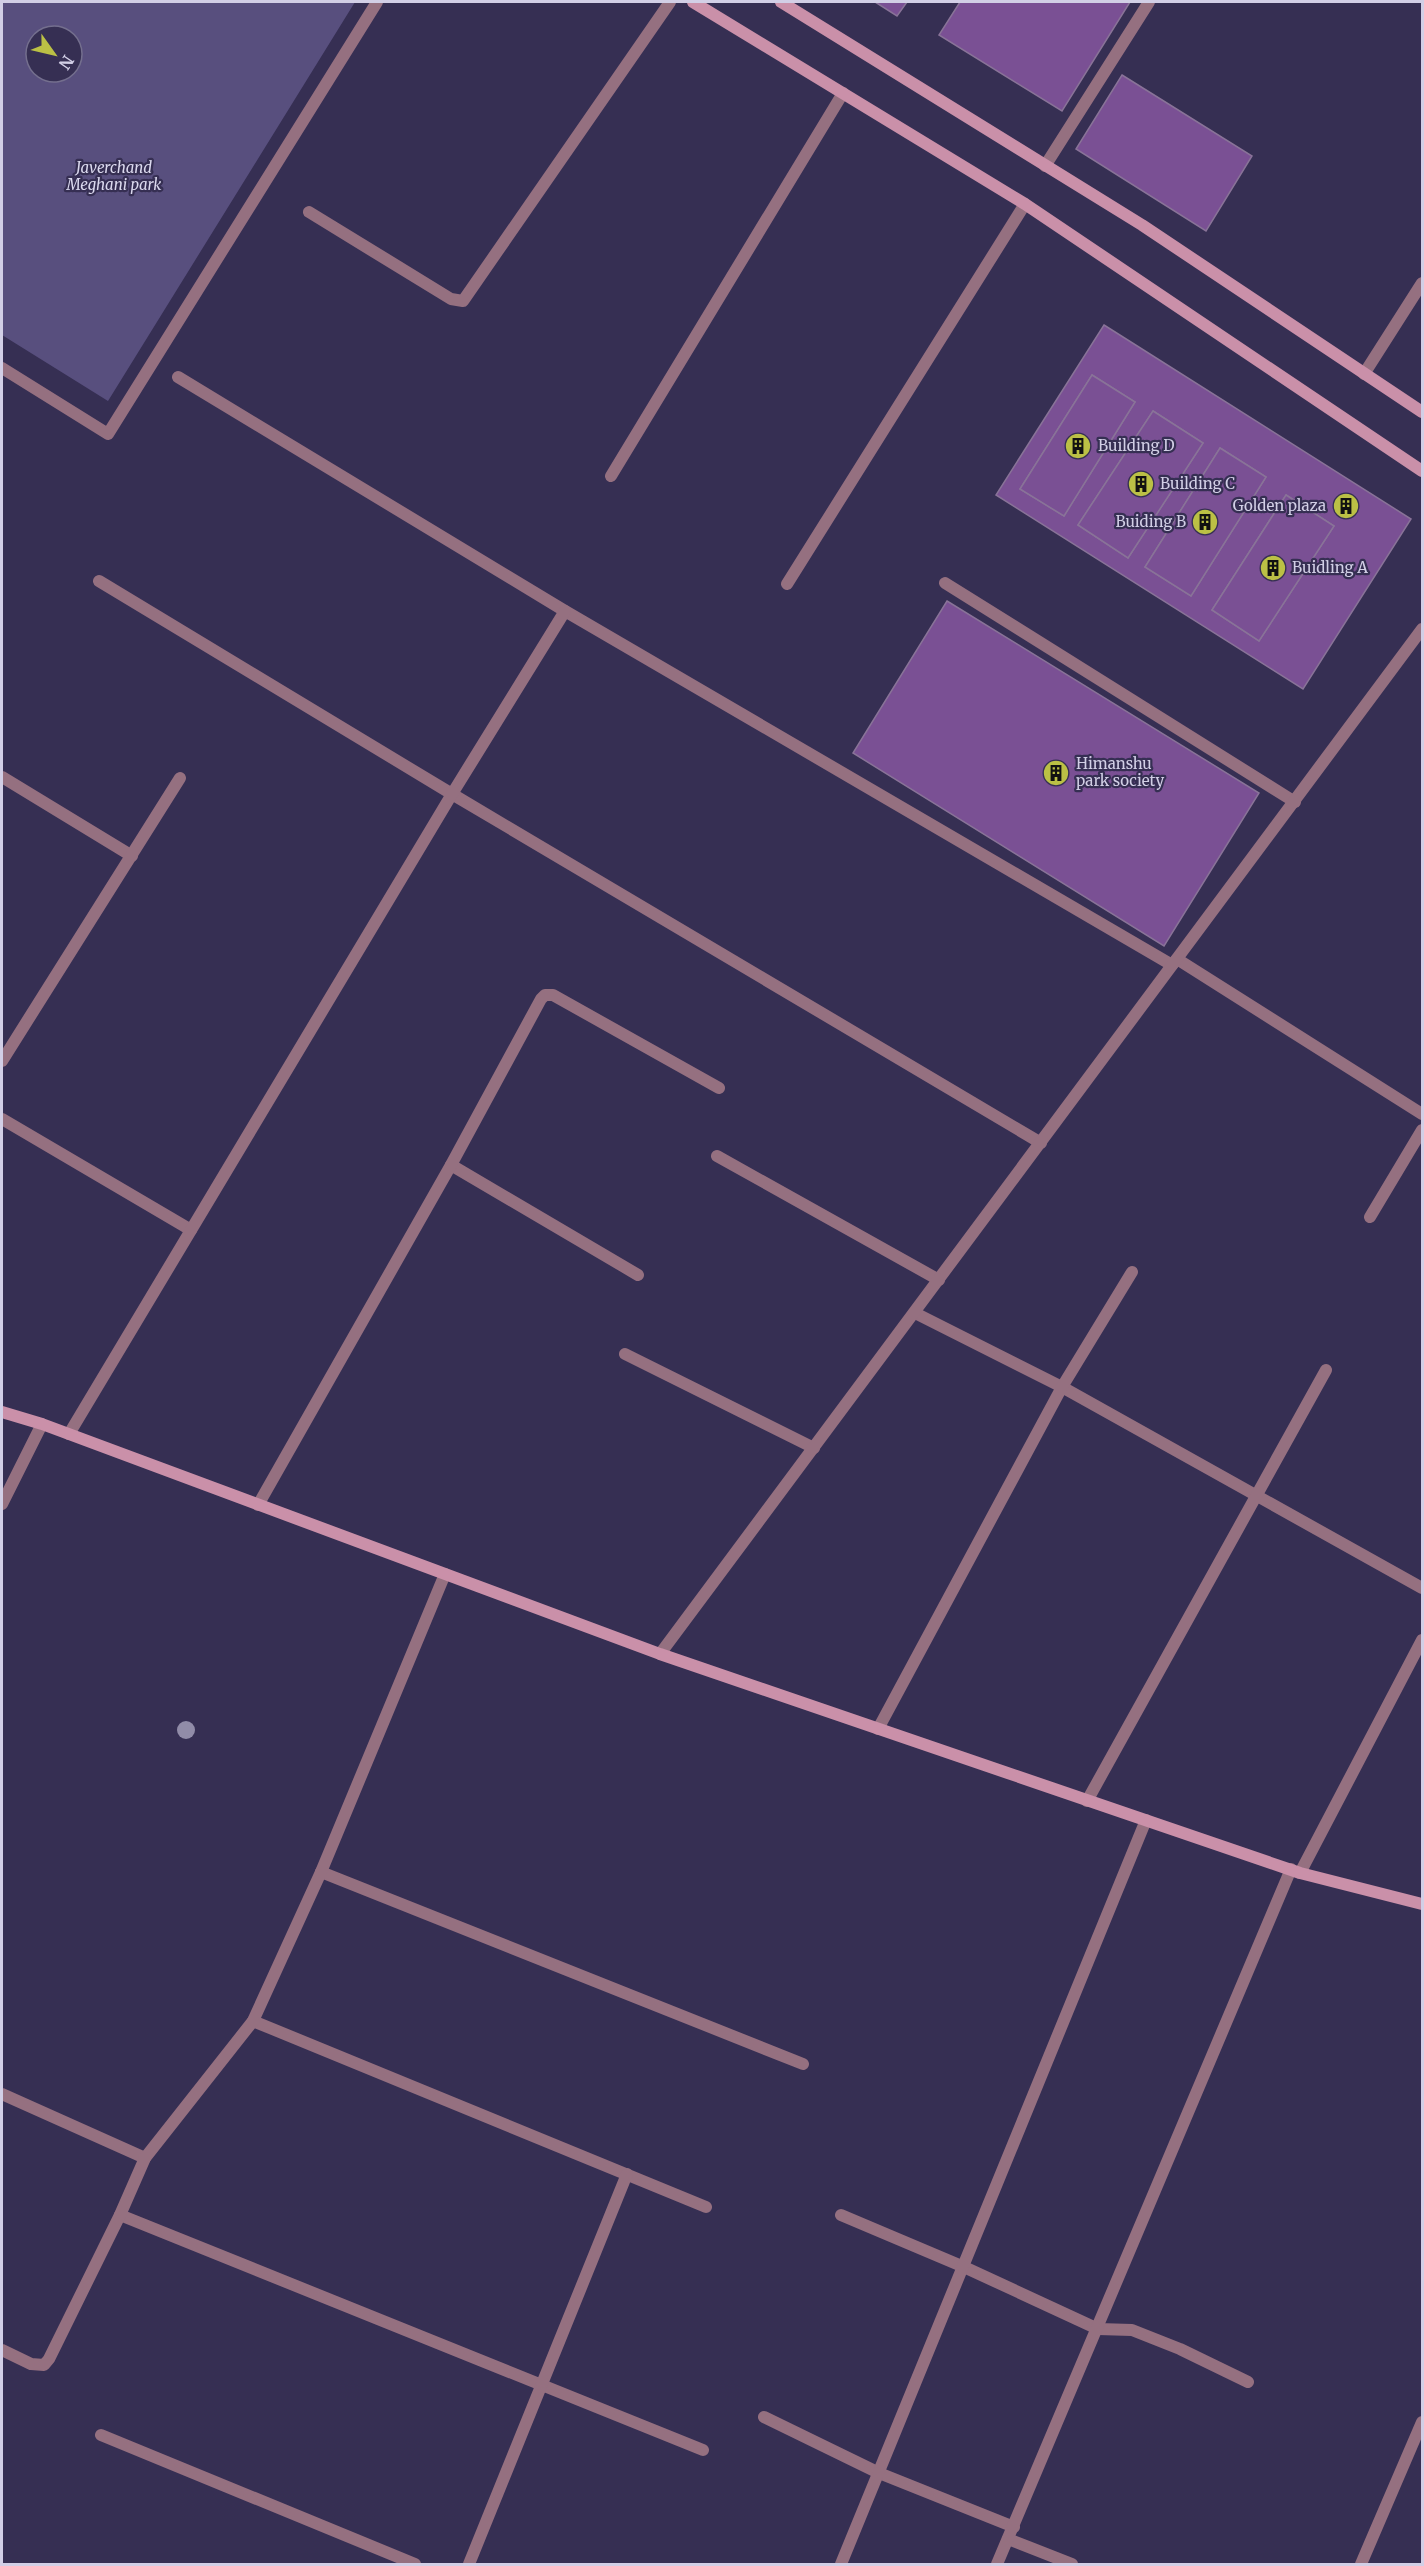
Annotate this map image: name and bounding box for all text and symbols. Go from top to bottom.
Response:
north arrow [24,24,84,84]
text: N [54,52,78,74]
park label: Javerchand Meghani park [65,158,162,194]
building icon: Building D [1063,431,1093,461]
place label: Building D [1098,436,1174,455]
building icon: Building C [1126,469,1156,499]
place label: Building C [1160,474,1235,493]
building icon: Golden plaza [1331,491,1361,521]
place label: Golden plaza [1233,496,1326,515]
building icon: Buiding B [1190,507,1220,537]
place label: Buiding B [1115,512,1186,531]
building icon: Buidling A [1258,553,1288,583]
place label: Buidling A [1292,558,1368,577]
place label: Himanshu park society [1076,754,1164,790]
building icon: Himanshu park society [1041,758,1071,788]

